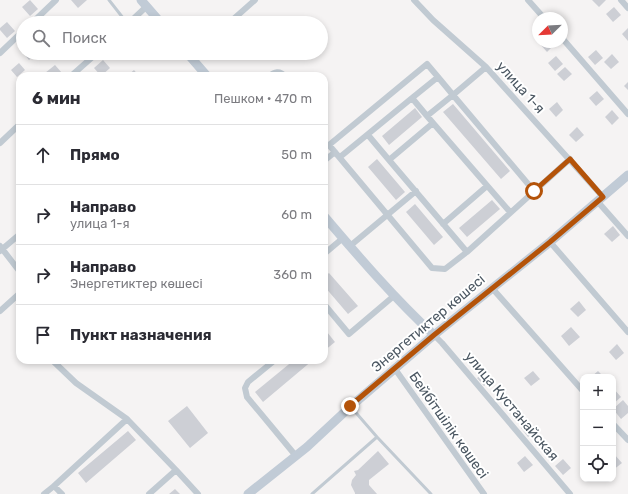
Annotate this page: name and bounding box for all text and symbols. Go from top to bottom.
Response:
north arrow [532,12,568,48]
search box [16,16,328,60]
icon: search [30,27,52,49]
text: Поиск [62,29,107,47]
street label: улица 1-я [493,58,548,117]
text: 6 мин [32,88,81,108]
text: Пешком · 470 m [214,91,312,106]
icon: ahead [32,144,54,166]
text: Прямо [70,146,120,164]
text: 50 m [281,147,312,162]
route start [525,182,543,200]
text: Направо [70,198,136,216]
icon: right [32,204,54,226]
text: 60 m [281,207,312,222]
text: улица 1-я [70,216,130,231]
text: Направо [70,258,136,276]
icon: right [32,264,54,286]
text: 360 m [273,267,312,282]
street label: Энергетиктер көшесі [368,271,489,376]
text: Энергетиктер көшесі [70,276,203,291]
icon: arrive [32,324,54,346]
text: Пункт назначения [70,326,212,344]
street label: улица Кустанайская [461,348,562,464]
street label: Бейбітшілік көшесі [405,369,492,482]
map controls [580,374,616,482]
button: + [580,374,616,410]
route end [341,397,359,415]
button: − [580,410,616,446]
button: locate [580,446,616,482]

